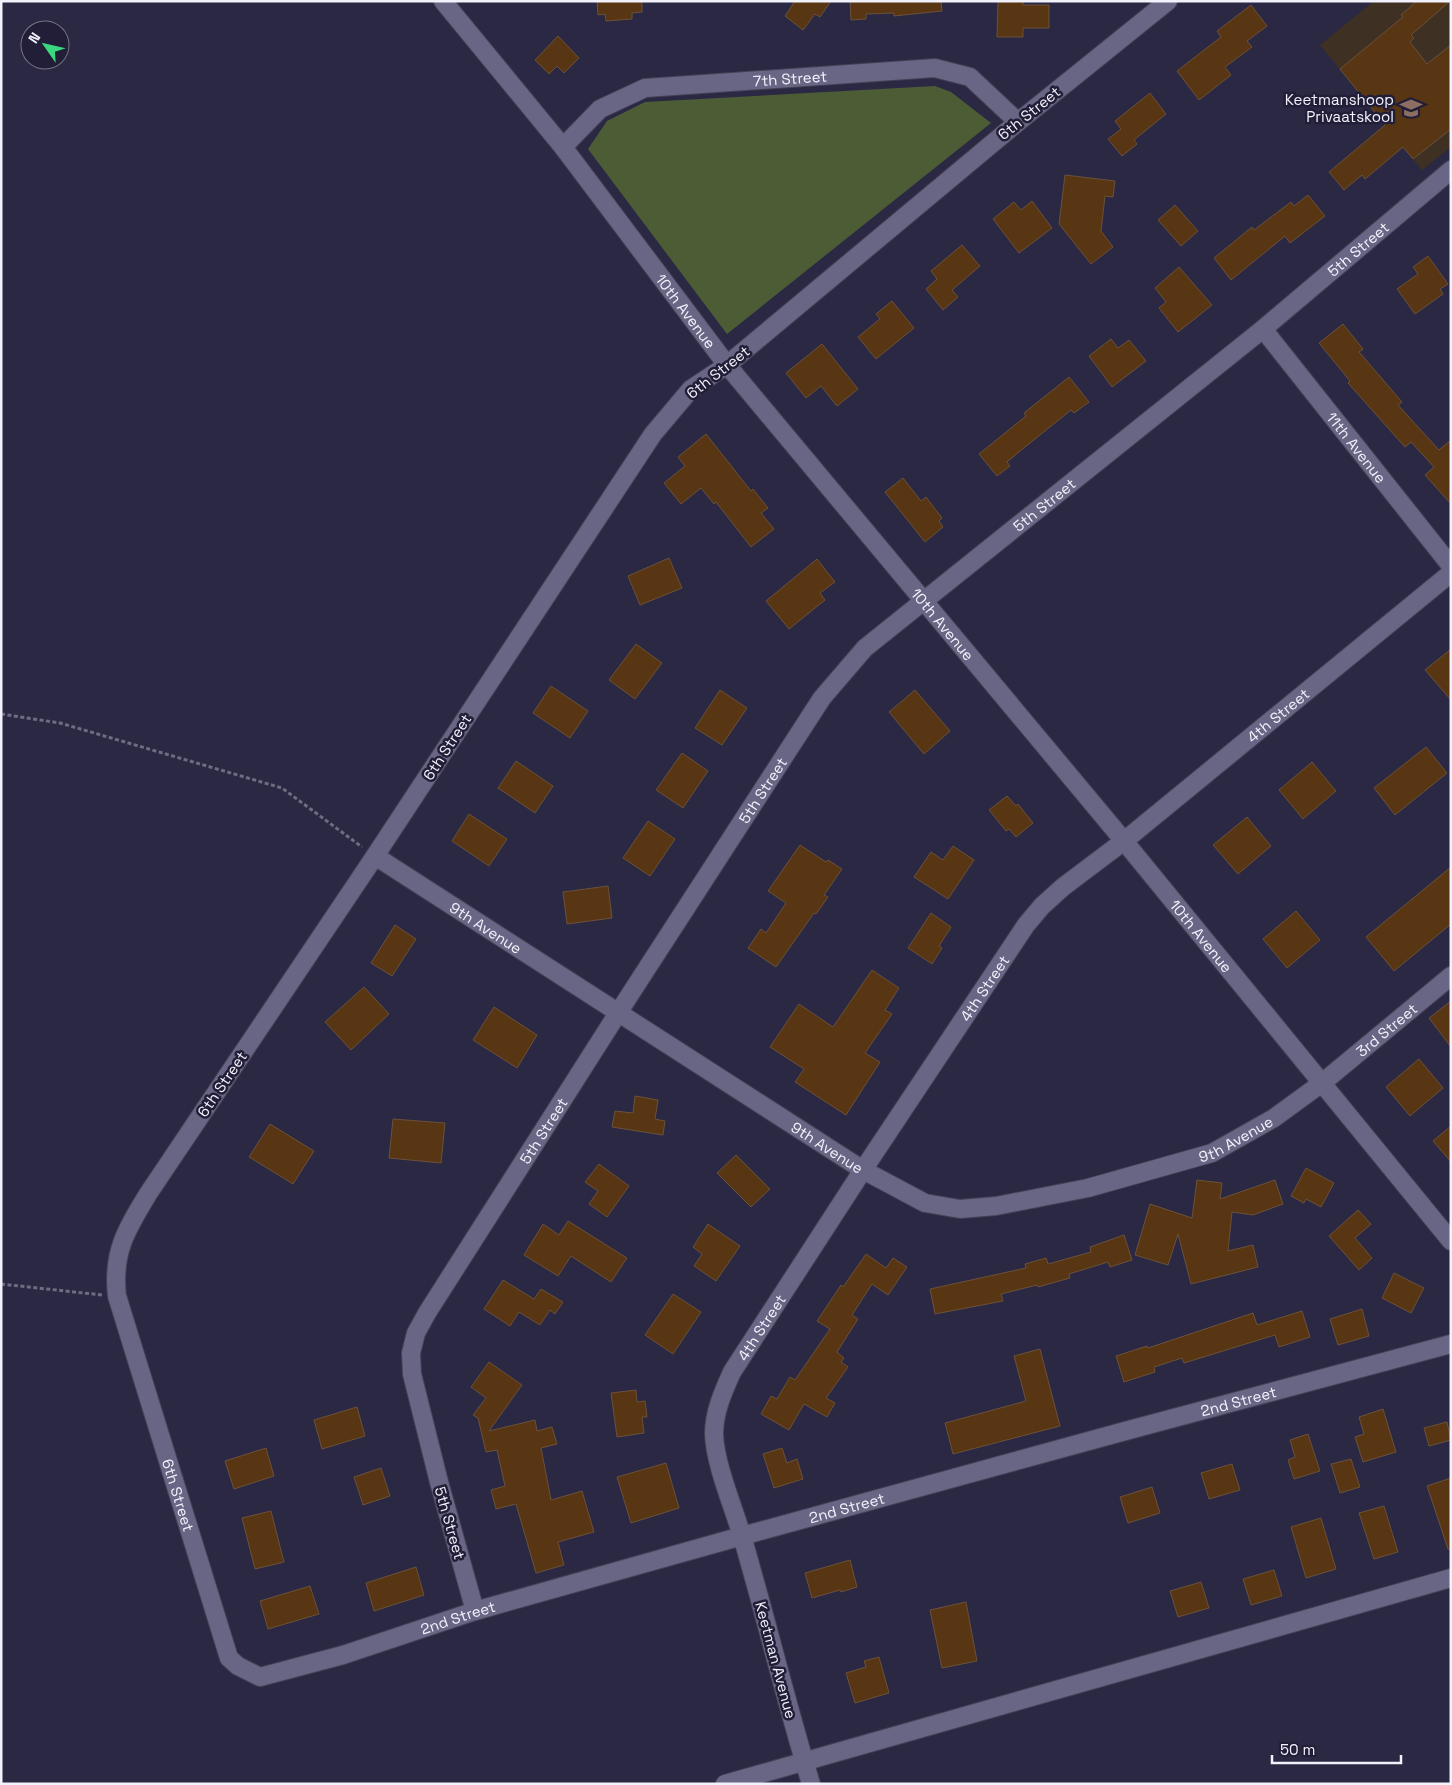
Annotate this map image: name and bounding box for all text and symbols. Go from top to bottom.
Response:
north arrow [20,20,70,70]
text: N [24,29,44,47]
street label: 7th Street [752,66,828,90]
street label: 6th Street [994,82,1064,144]
place label: Keetmanshoop Privaatskool [1285,90,1394,126]
school or university icon: Keetmanshoop Privaatskool [1398,95,1424,121]
street label: 5th Street [1323,217,1393,280]
street label: 10th Avenue [652,270,721,352]
street label: 6th Street [683,341,753,403]
street label: 11th Avenue [1323,408,1391,487]
street label: 5th Street [1009,474,1079,535]
street label: 10th Avenue [907,584,979,664]
street label: 4th Street [1243,684,1313,746]
street label: 6th Street [419,710,475,784]
street label: 5th Street [734,753,791,827]
street label: 10th Avenue [1166,895,1237,976]
street label: 9th Avenue [446,897,526,958]
street label: 4th Street [955,951,1013,1025]
street label: 3rd Street [1352,999,1421,1060]
street label: 6th Street [193,1048,251,1120]
street label: 5th Street [515,1094,571,1167]
street label: 9th Avenue [1196,1111,1276,1166]
street label: 9th Avenue [788,1117,867,1177]
street label: 4th Street [733,1290,790,1364]
street label: 2nd Street [1198,1382,1278,1420]
street label: 6th Street [158,1456,199,1534]
street label: 5th Street [431,1484,469,1562]
street label: 2nd Street [807,1488,887,1527]
street label: 2nd Street [418,1596,497,1638]
street label: Keetman Avenue [751,1599,801,1721]
scale bar [1272,1732,1401,1764]
text: 50 m [1280,1740,1315,1759]

